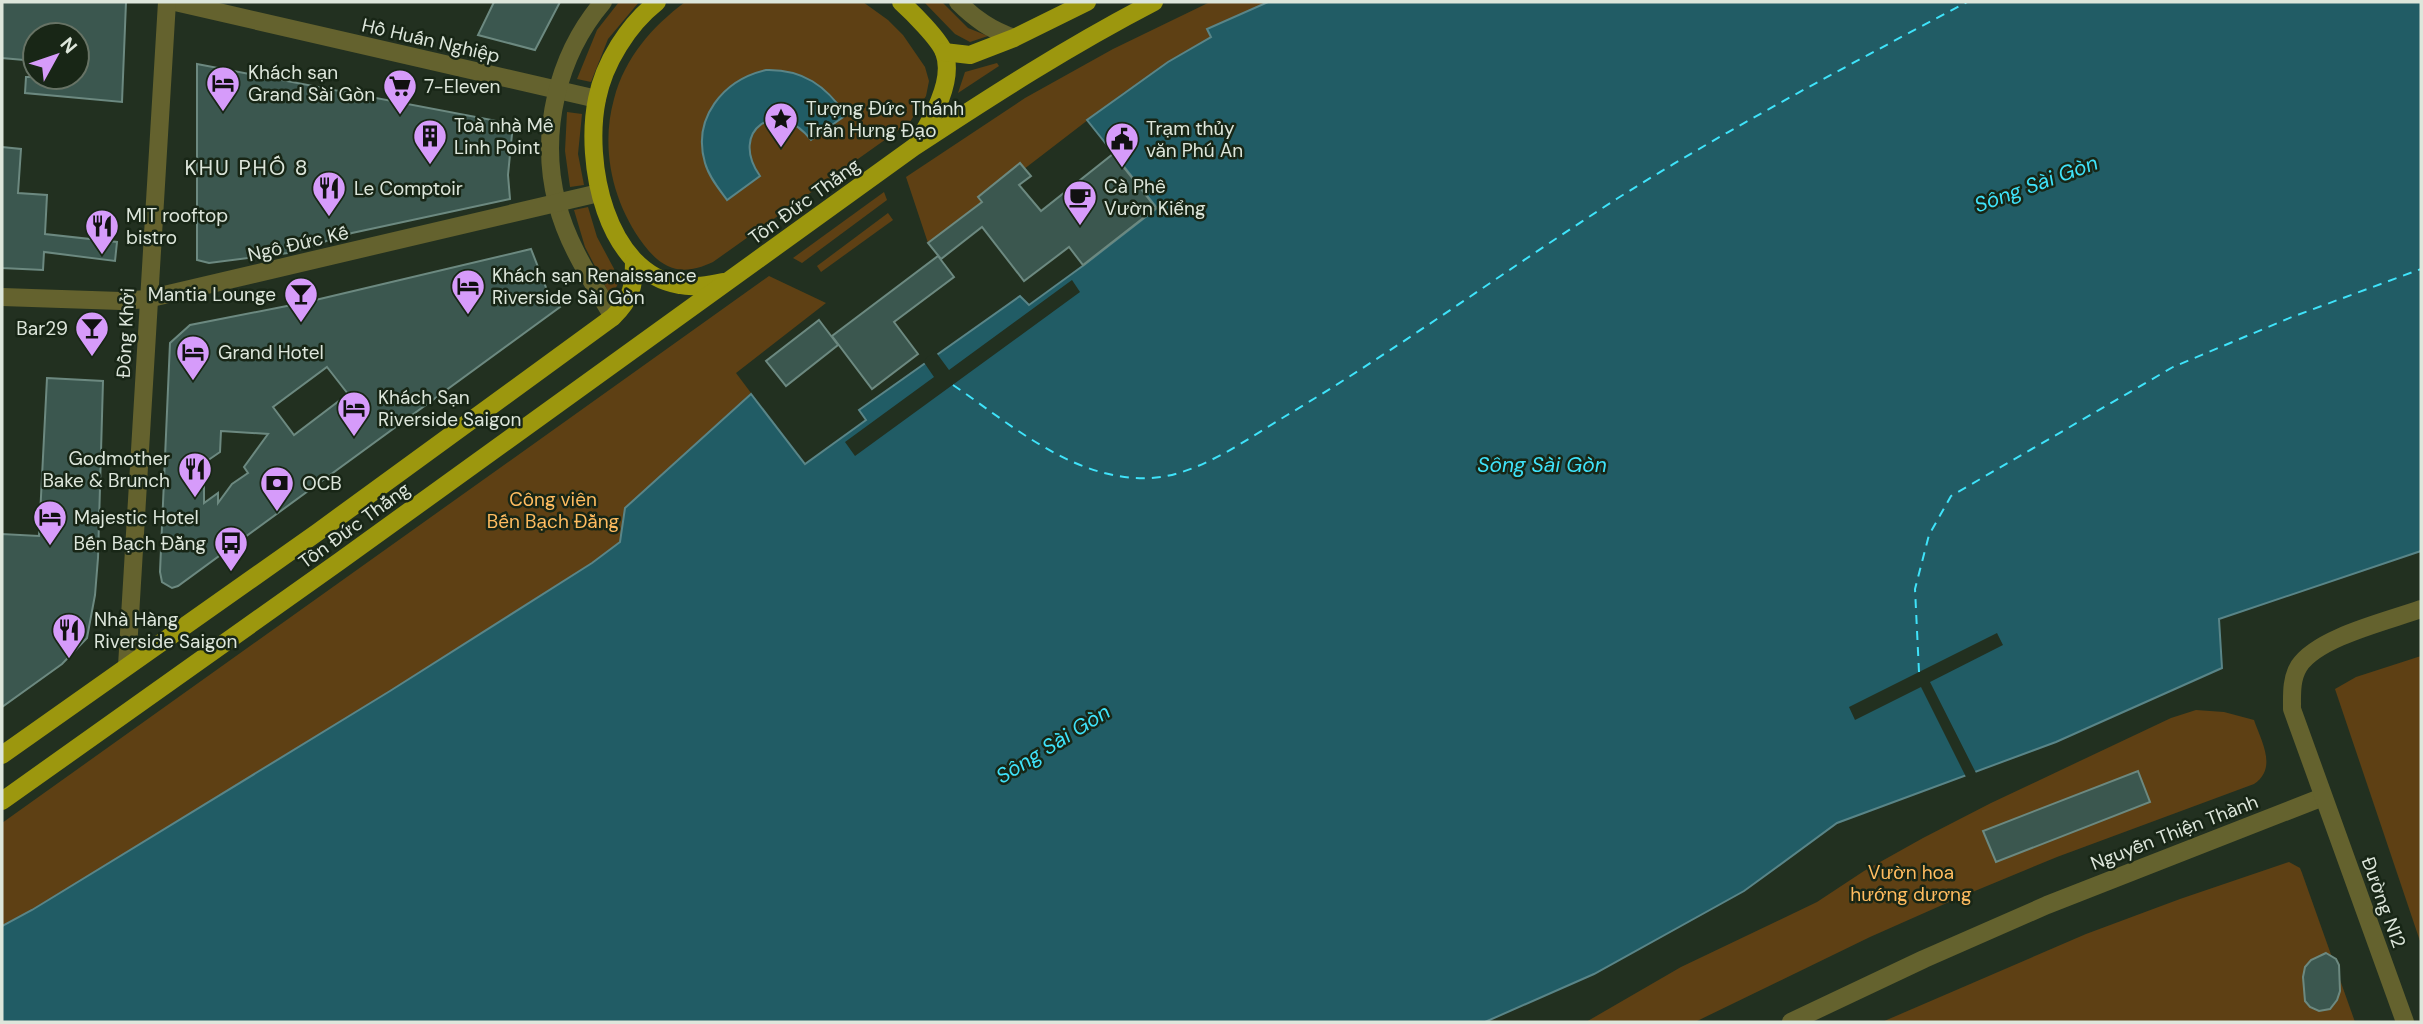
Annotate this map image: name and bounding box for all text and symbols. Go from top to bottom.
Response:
street label: Hồ Huấn Nghiệp [359,12,502,69]
north arrow [21,21,91,91]
text: N [55,32,83,59]
place label: Khách sạn Grand Sài Gòn [248,60,375,107]
hotel icon: Khách sạn Grand Sài Gòn [204,64,242,113]
supermarket icon: 7-Eleven [381,67,419,116]
place label: 7-Eleven [424,74,500,99]
place label: Tượng Đức Thánh Trần Hưng Đạo [806,96,964,143]
place icon: Tượng Đức Thánh Trần Hưng Đạo [762,100,800,149]
place label: Toà nhà Mê Linh Point [454,113,554,160]
place label: Trạm thủy văn Phú An [1146,116,1243,163]
building icon: Toà nhà Mê Linh Point [411,117,449,166]
public building icon: Trạm thủy văn Phú An [1103,120,1141,169]
water label: Sông Sài Gòn [1970,149,2102,219]
street label: Tôn Đức Thắng [744,152,865,250]
district label: KHU PHỐ 8 [185,154,310,182]
restaurant icon: Le Comptoir [310,169,348,218]
place label: Cà Phê Vườn Kiểng [1104,174,1206,221]
place label: Le Comptoir [354,176,463,201]
cafe icon: Cà Phê Vườn Kiểng [1061,178,1099,227]
place label: MIT rooftop bistro [126,203,228,250]
restaurant icon: MIT rooftop bistro [83,207,121,256]
street label: Ngô Ðức Kế [245,220,351,267]
place label: Khách sạn Renaissance Riverside Sài Gòn [492,263,697,310]
hotel icon: Khách sạn Renaissance Riverside Sài Gòn [449,267,487,316]
bar icon: Mantia Lounge [282,275,320,324]
place label: Mantia Lounge [148,282,276,307]
street label: Ðồng Khởi [111,287,140,379]
bar icon: Bar29 [73,309,111,358]
place label: Bar29 [16,316,68,341]
hotel icon: Grand Hotel [174,333,212,382]
place label: Grand Hotel [218,340,324,365]
place label: Khách Sạn Riverside Saigon [378,385,521,432]
hotel icon: Khách Sạn Riverside Saigon [335,389,373,438]
place label: Godmother Bake & Brunch [42,446,170,493]
restaurant icon: Godmother Bake & Brunch [176,450,214,499]
water label: Sông Sài Gòn [1477,451,1607,479]
bank icon: OCB [258,464,296,513]
place label: OCB [302,471,342,496]
street label: Tôn Ðức Thắng [294,476,415,574]
park label: Công viên Bến Bạch Đằng [487,487,620,534]
hotel icon: Majestic Hotel [31,498,69,547]
place label: Majestic Hotel [74,505,199,530]
bus stop icon: Bến Bạch Đằng [212,524,250,573]
place label: Bến Bạch Đằng [74,531,206,556]
place label: Nhà Hàng Riverside Saigon [94,607,237,654]
restaurant icon: Nhà Hàng Riverside Saigon [50,611,88,660]
water label: Sông Sài Gòn [991,698,1115,790]
street label: Nguyễn Thiện Thành [2087,789,2261,876]
street label: Đường N12 [2356,853,2412,951]
park label: Vườn hoa hướng dương [1850,860,1972,907]

